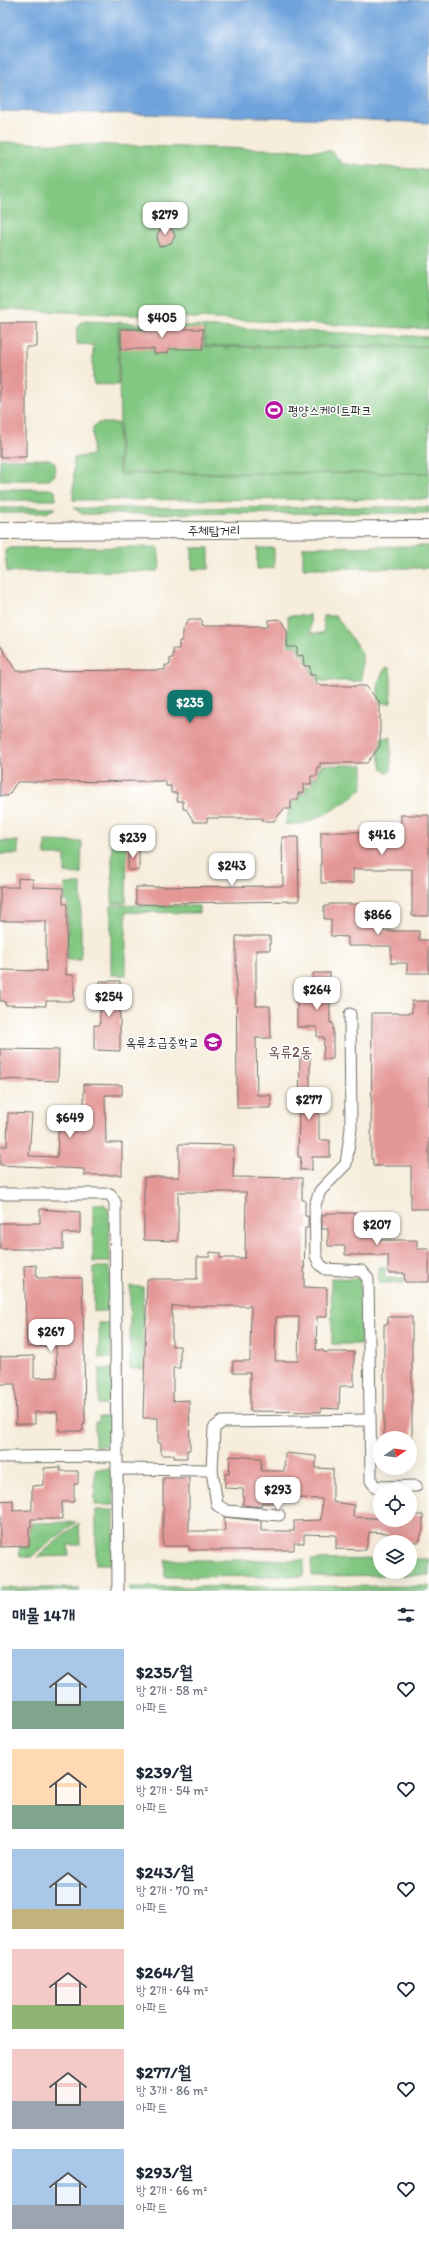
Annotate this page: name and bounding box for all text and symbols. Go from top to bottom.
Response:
pin: $279 [141,202,189,236]
text: $279 [152,207,178,222]
pin: $405 [138,305,186,339]
text: $405 [147,310,177,325]
sports icon: 평양스케이트파크 [263,399,285,421]
place label: 평양스케이트파크 [288,403,372,418]
street label: 주체탑거리 [188,523,240,538]
pin: $235 [166,690,214,724]
text: $235 [176,695,204,710]
pin: $416 [358,822,406,856]
pin: $239 [109,825,157,859]
text: $416 [368,827,396,842]
text: $239 [119,830,147,845]
pin: $243 [208,853,256,887]
text: $243 [218,858,246,873]
pin: $866 [354,902,402,936]
text: $866 [364,907,392,922]
pin: $264 [293,977,341,1011]
text: $264 [303,982,331,997]
pin: $254 [85,984,133,1018]
text: $254 [95,989,123,1004]
school or university icon: 옥류초급중학교 [202,1031,224,1053]
place label: 옥류초급중학교 [126,1035,199,1050]
district label: 옥류2동 [268,1043,312,1061]
pin: $277 [285,1087,333,1121]
text: $277 [296,1092,322,1107]
pin: $649 [46,1105,94,1139]
text: $649 [56,1110,84,1125]
pin: $207 [353,1212,401,1246]
text: $207 [363,1217,391,1232]
pin: $267 [27,1319,75,1353]
text: $267 [38,1324,64,1339]
north arrow [373,1431,417,1475]
map controls [373,1431,417,1579]
pin: $293 [254,1477,302,1511]
text: $293 [264,1482,292,1497]
button: locate [373,1483,417,1527]
button: layers [373,1535,417,1579]
icon: filters [395,1604,417,1626]
text: 매물 14개 [12,1605,75,1625]
text: $235/월 [136,1662,193,1682]
icon: home [44,1665,92,1713]
icon: heart [395,1678,417,1700]
text: 방 2개 · 58 m² [136,1683,208,1698]
text: 아파트 [136,1700,167,1715]
text: $239/월 [136,1762,193,1782]
icon: home [44,1765,92,1813]
icon: heart [395,1778,417,1800]
text: 방 2개 · 54 m² [136,1783,208,1798]
text: 아파트 [136,1800,167,1815]
text: $243/월 [136,1862,194,1882]
icon: home [44,1865,92,1913]
icon: heart [395,1878,417,1900]
text: 방 2개 · 70 m² [136,1883,208,1898]
text: 아파트 [136,1900,167,1915]
text: $264/월 [136,1962,194,1982]
icon: home [44,1965,92,2013]
icon: heart [395,1978,417,2000]
text: 방 2개 · 64 m² [136,1983,208,1998]
text: 아파트 [136,2000,167,2015]
text: $277/월 [136,2062,191,2082]
icon: home [44,2065,92,2113]
icon: heart [395,2078,417,2100]
text: 방 3개 · 86 m² [136,2083,208,2098]
text: 아파트 [136,2100,167,2115]
text: $293/월 [136,2162,193,2182]
icon: home [44,2165,92,2213]
icon: heart [395,2178,417,2200]
text: 방 2개 · 66 m² [136,2183,207,2198]
text: 아파트 [136,2200,167,2215]

